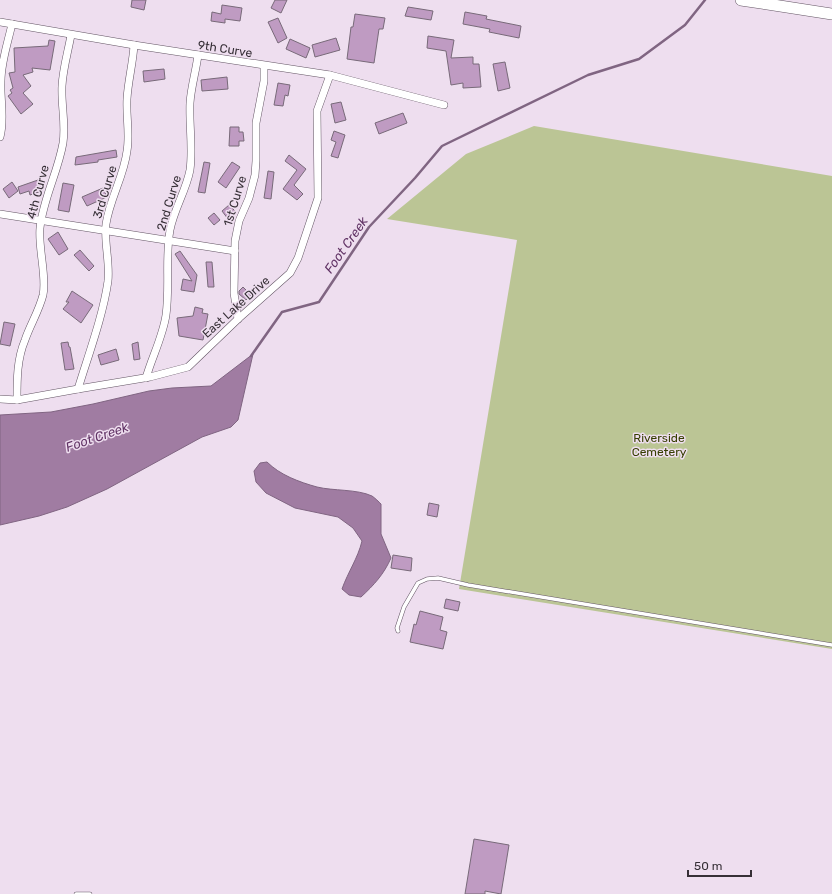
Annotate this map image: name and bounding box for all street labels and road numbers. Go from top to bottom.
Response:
street label: 9th Curve [197,38,254,60]
street label: 4th Curve [24,163,52,221]
street label: 3rd Curve [90,164,120,220]
street label: 2nd Curve [154,173,184,232]
street label: 1st Curve [221,174,249,228]
street label: East Lake Drive [200,273,273,341]

